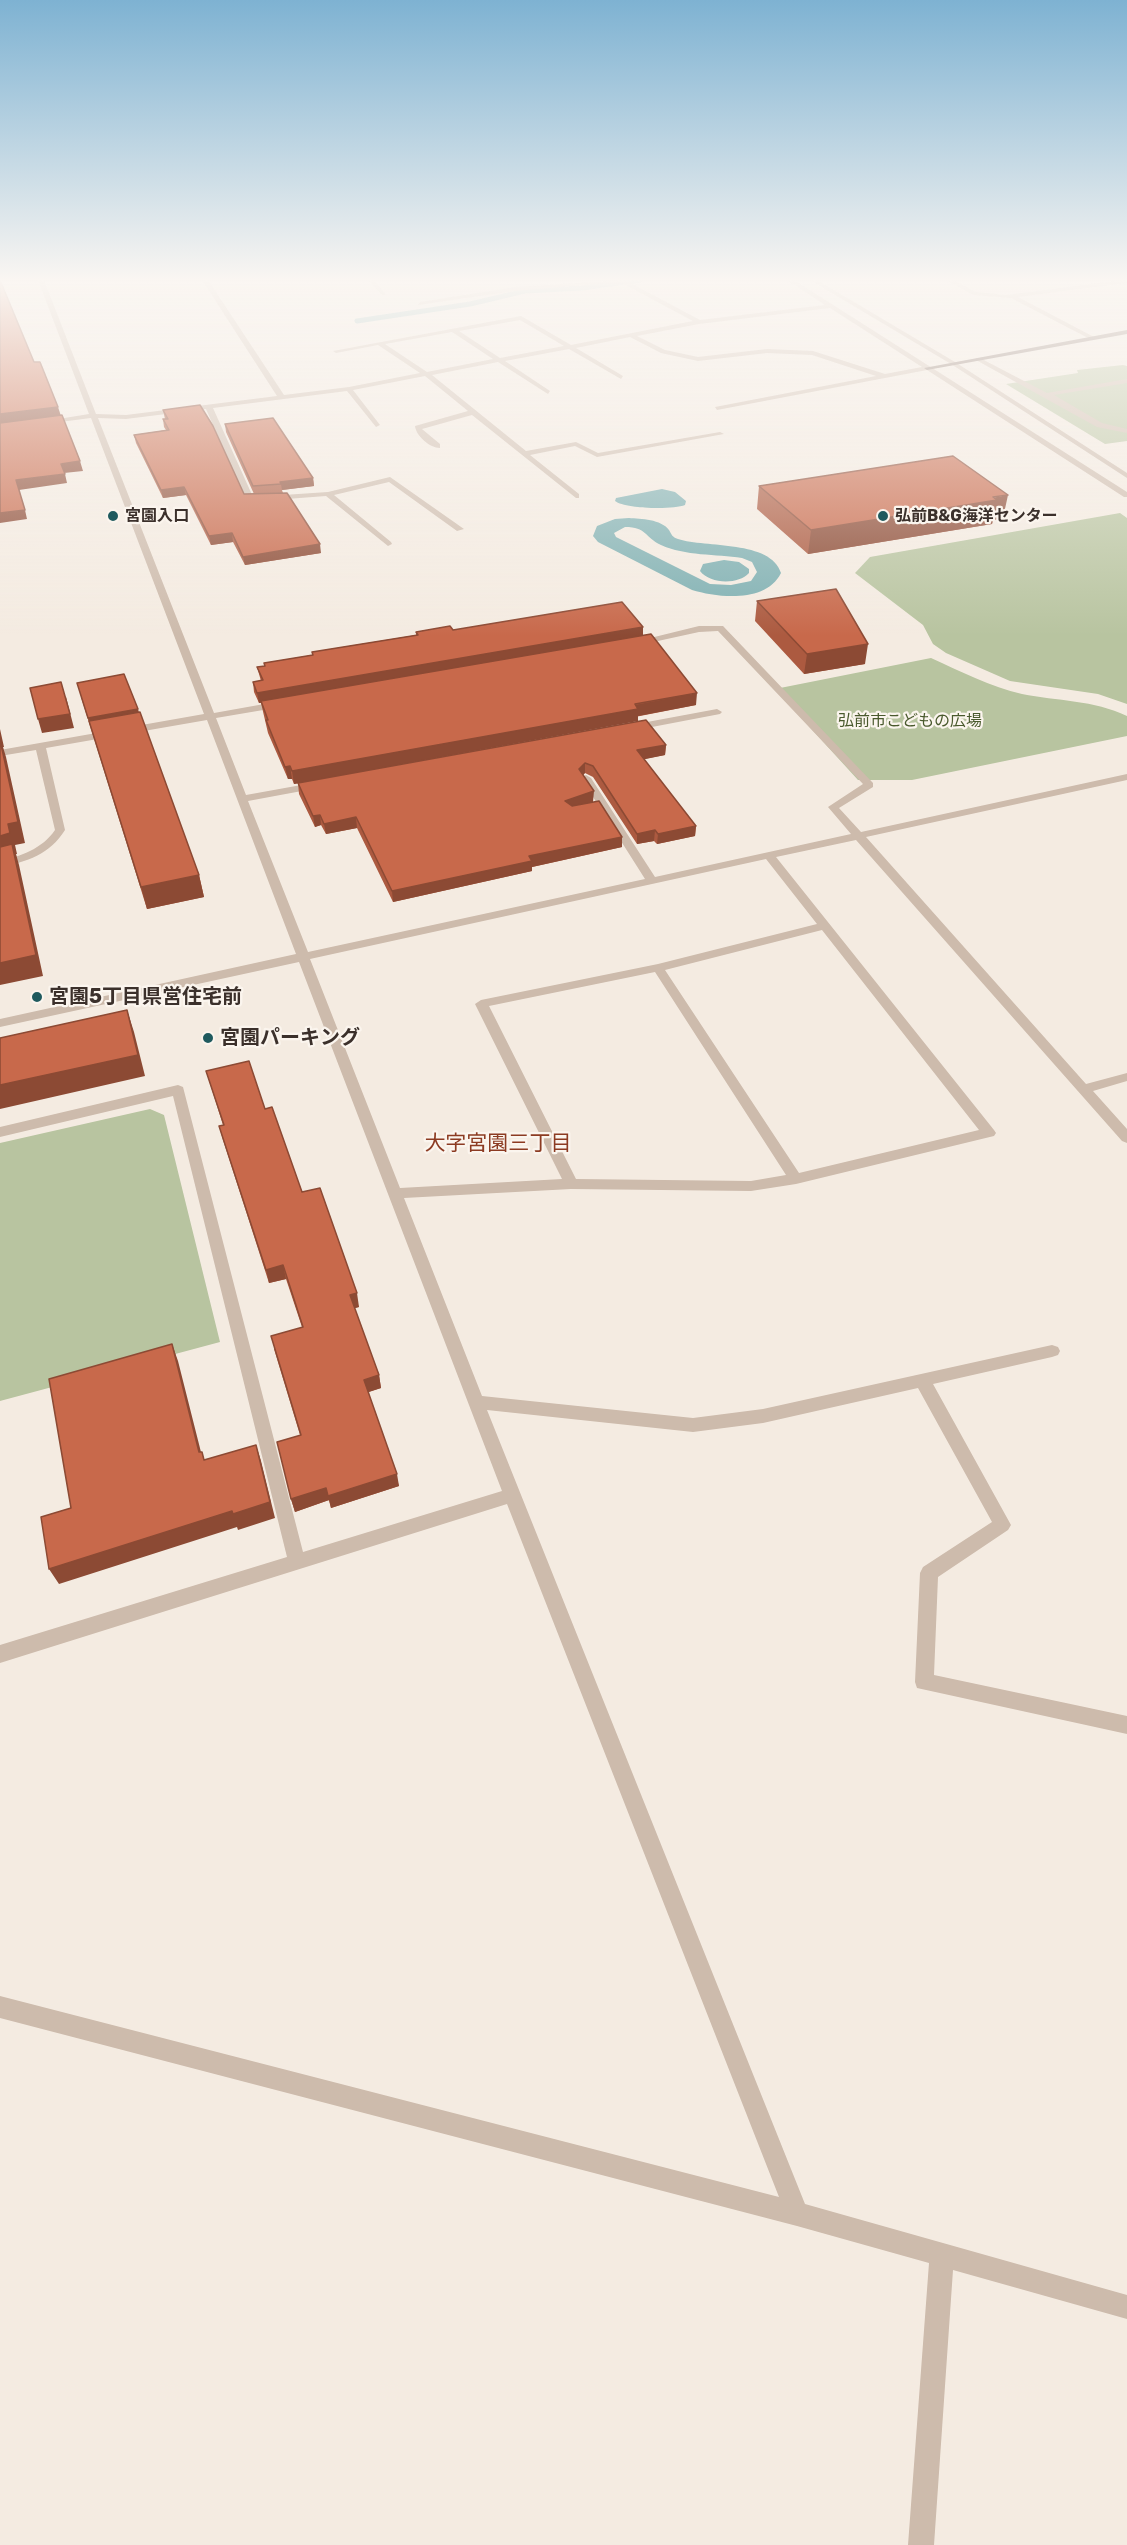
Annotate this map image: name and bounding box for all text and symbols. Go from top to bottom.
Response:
place label: 宮園入口 [125,506,189,526]
place label: 弘前B&G海洋センター [895,506,1058,526]
marker: 宮園入口 [106,509,120,523]
marker: 弘前B&G海洋センター [876,509,890,523]
park label: 弘前市こどもの広場 [838,711,982,731]
place label: 宮園5丁目県営住宅前 [49,985,242,1009]
marker: 宮園5丁目県営住宅前 [30,990,44,1004]
place label: 宮園パーキング [220,1026,360,1050]
marker: 宮園パーキング [201,1031,215,1045]
district label: 大字宮園三丁目 [425,1131,571,1157]

